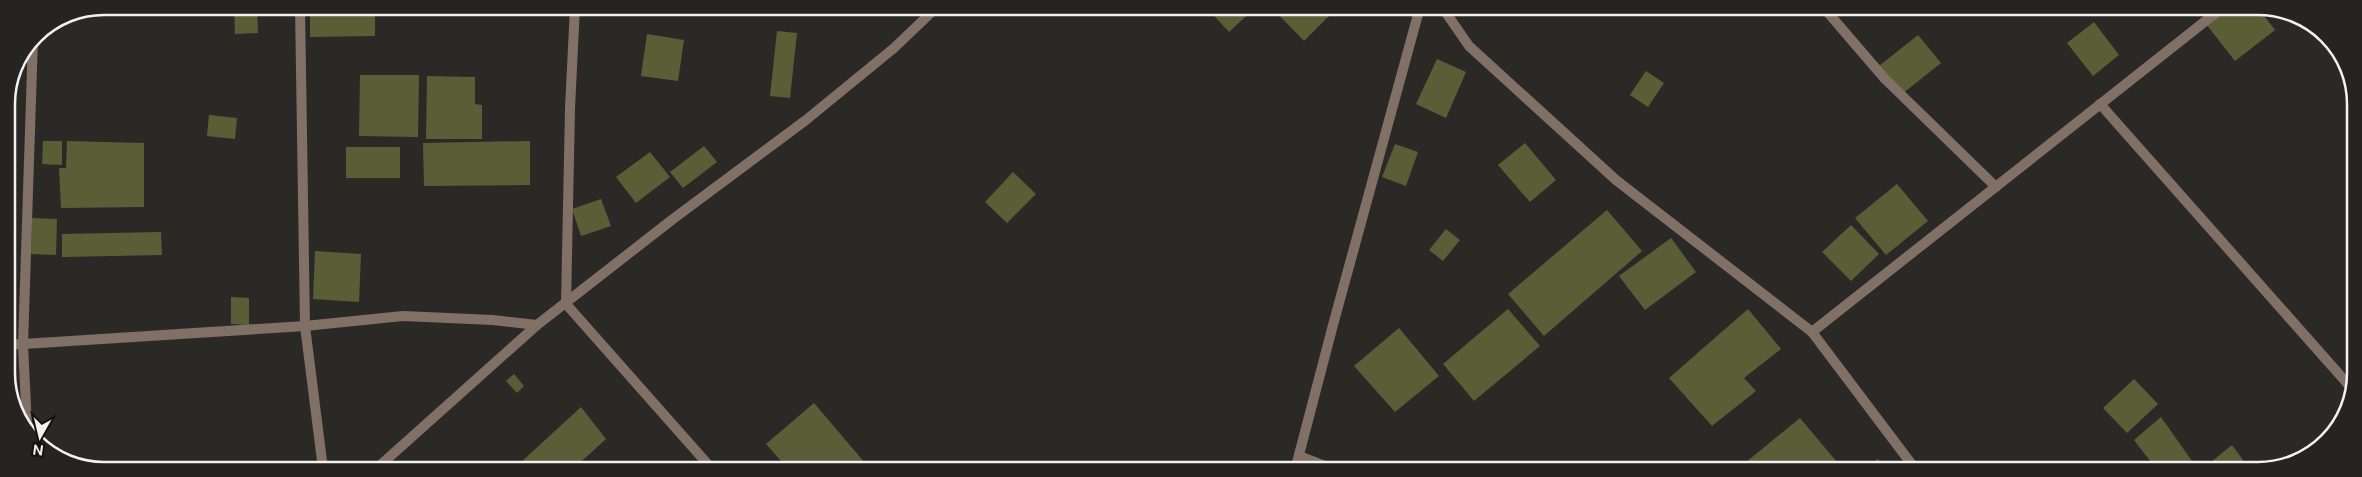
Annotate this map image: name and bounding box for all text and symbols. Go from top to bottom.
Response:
north arrow [15,412,65,462]
text: N [32,441,45,459]

